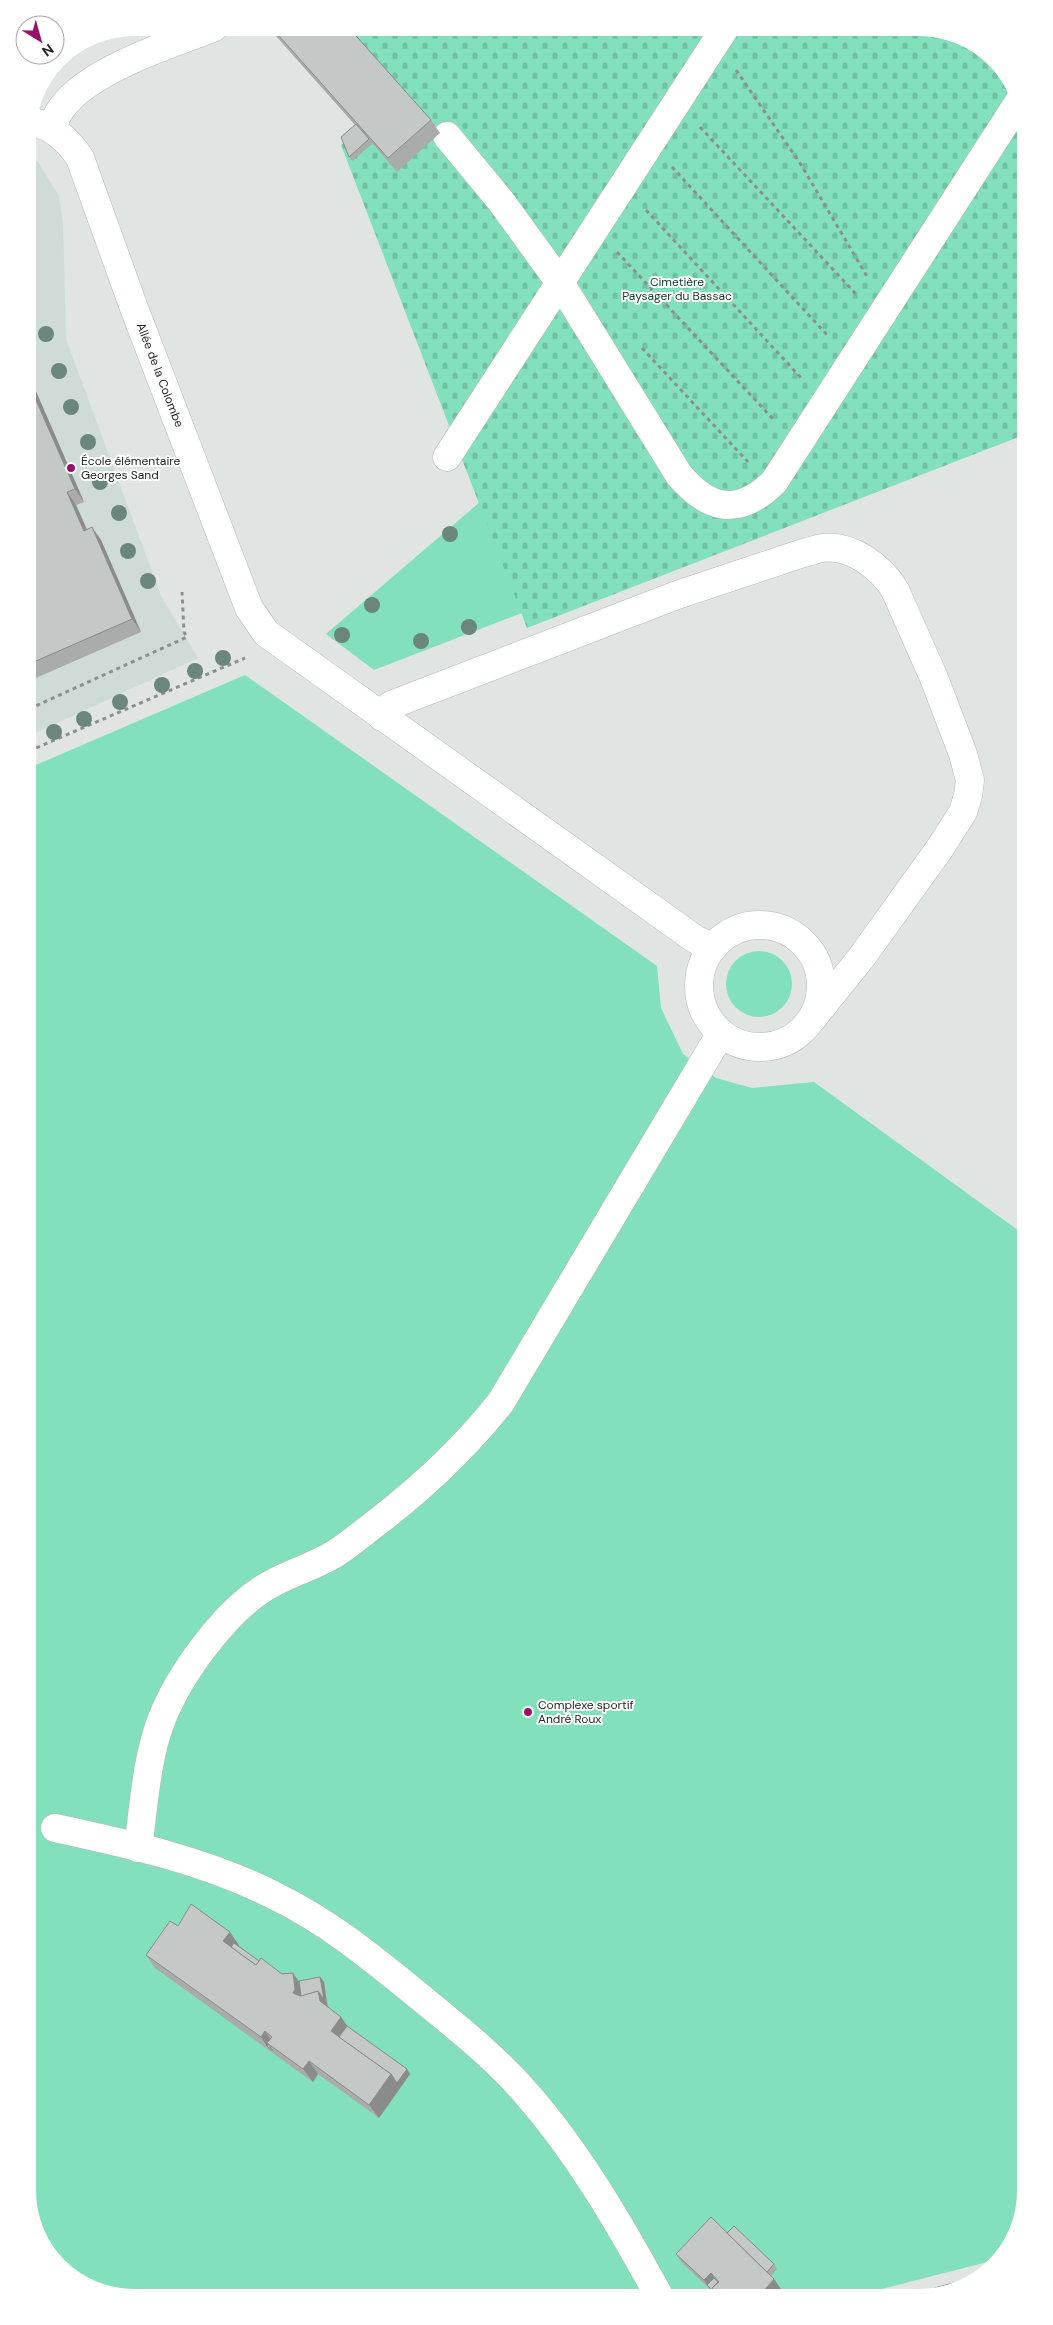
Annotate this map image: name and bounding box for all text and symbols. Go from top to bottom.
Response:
north arrow [15,15,65,65]
text: N [38,40,57,61]
park label: Cimetière Paysager du Bassac [622,274,732,304]
street label: Allée de la Colombe [133,321,187,430]
place label: École élémentaire Georges Sand [81,453,180,483]
marker: École élémentaire Georges Sand [65,462,77,474]
place label: Complexe sportif André Roux [538,1697,634,1727]
marker: Complexe sportif André Roux [522,1706,534,1718]

